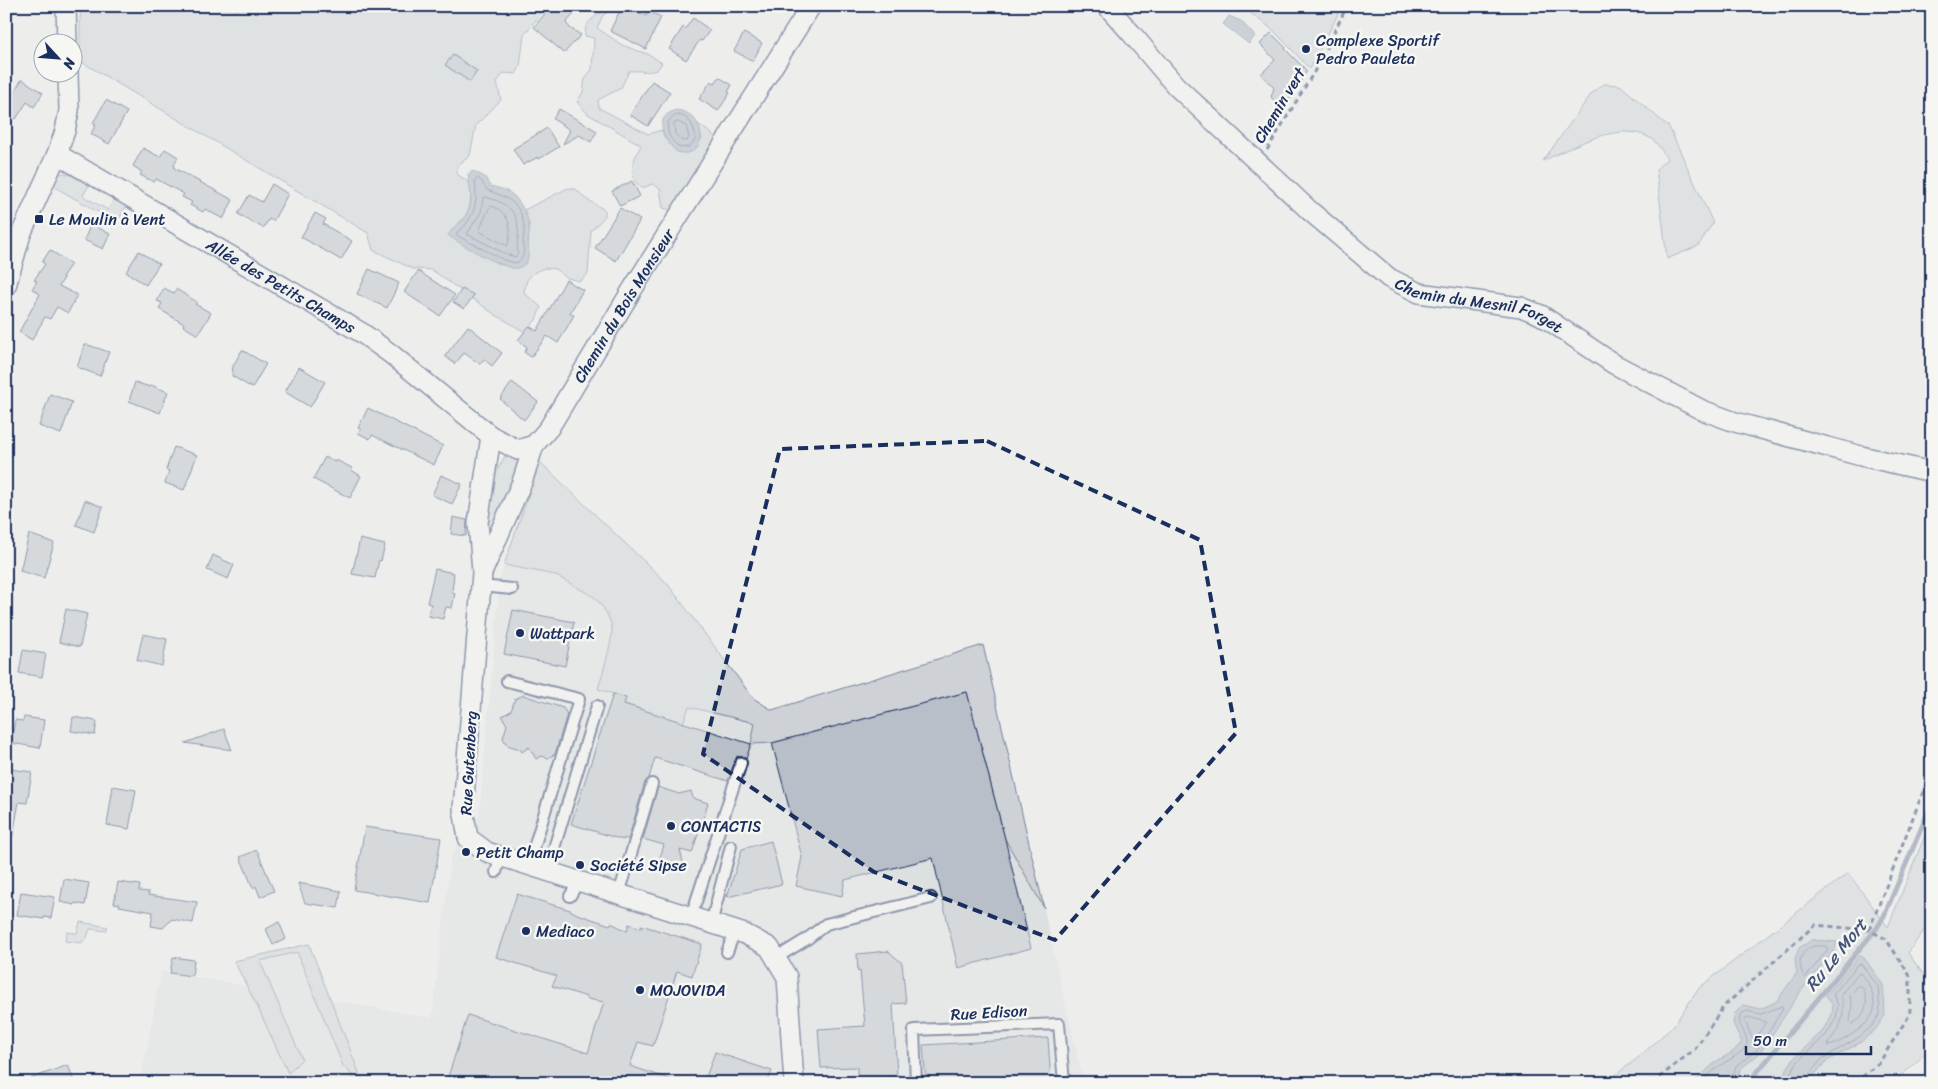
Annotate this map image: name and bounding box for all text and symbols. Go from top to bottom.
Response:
place label: Complexe Sportif Pedro Pauleta [1316,26,1441,73]
north arrow [32,32,82,82]
marker: Complexe Sportif Pedro Pauleta [1300,43,1312,55]
text: N [56,53,83,74]
street label: Chemin vert [1245,61,1314,149]
place label: Le Moulin à Vent [49,205,165,234]
marker: Le Moulin à Vent [33,213,45,225]
street label: Chemin du Bois Monsieur [565,221,683,389]
street label: Allée des Petits Champs [200,230,362,342]
street label: Chemin du Mesnil Forget [1390,269,1569,341]
place label: Wattpark [530,619,595,648]
marker: Wattpark [514,627,526,639]
street label: Rue Gutenberg [451,710,486,816]
place label: CONTACTIS [681,812,761,841]
marker: CONTACTIS [665,820,677,832]
place label: Petit Champ [476,838,564,867]
marker: Petit Champ [460,846,472,858]
place label: Société Sipse [590,851,687,880]
marker: Société Sipse [574,859,586,871]
water label: Ru Le Mort [1796,910,1877,999]
place label: Mediaco [536,917,594,946]
marker: Mediaco [520,925,532,937]
place label: MOJOVIDA [650,976,726,1005]
marker: MOJOVIDA [634,984,646,996]
street label: Rue Edison [950,996,1028,1029]
scale bar [1746,1024,1870,1056]
text: 50 m [1753,1028,1788,1054]

